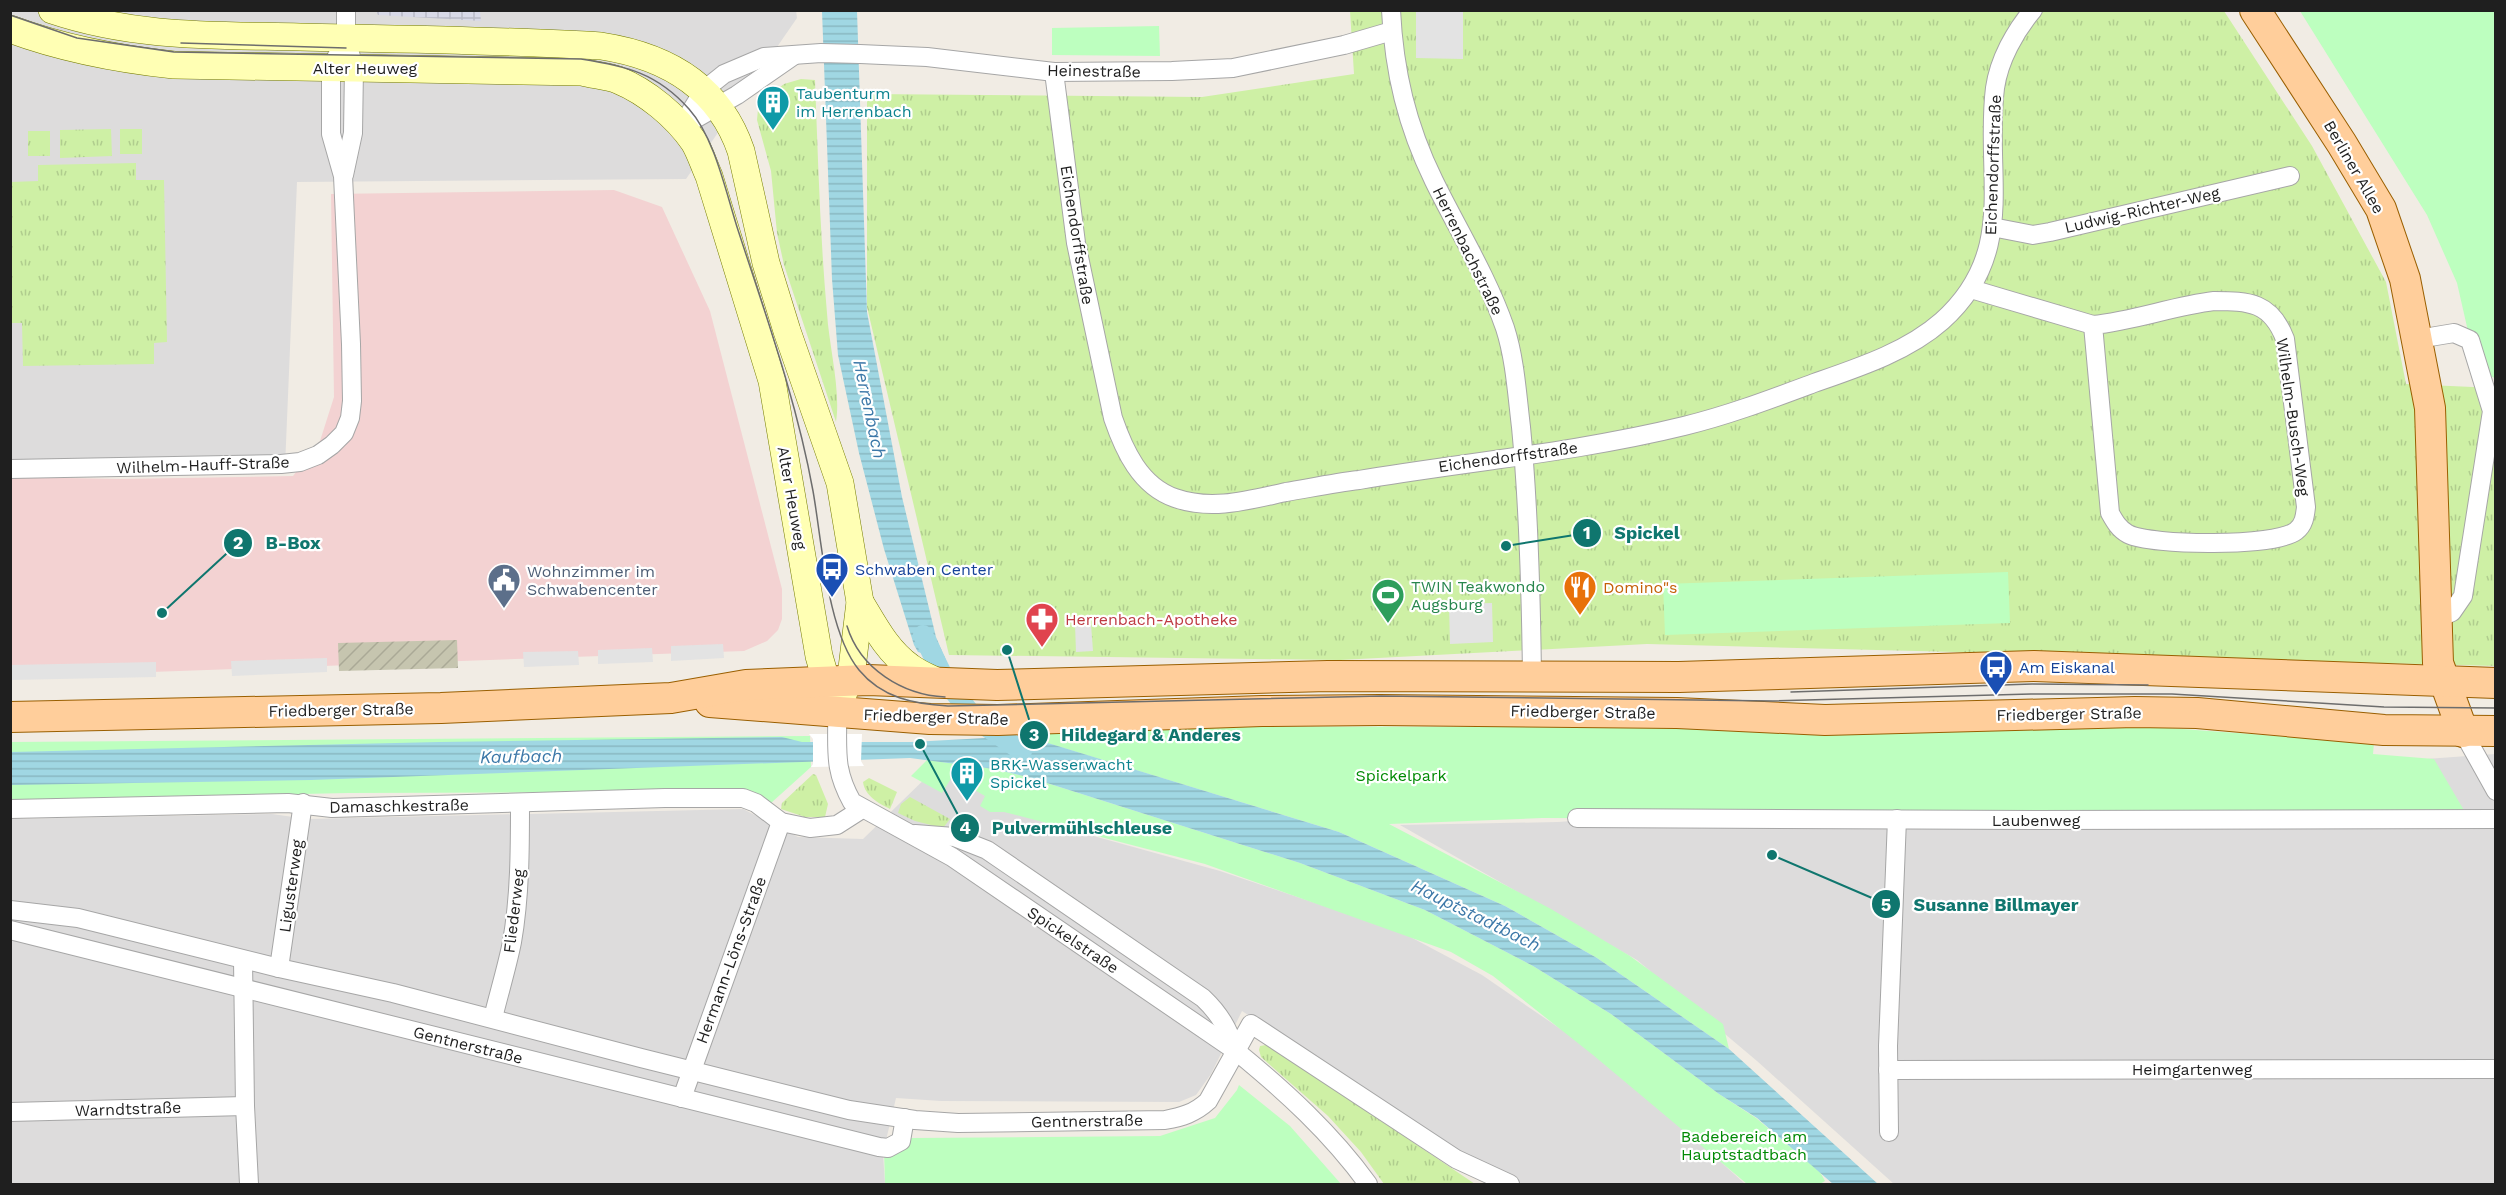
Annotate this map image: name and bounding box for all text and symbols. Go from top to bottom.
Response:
street label: Alter Heuweg [313,59,418,78]
street label: Heinestraße [1047,61,1141,81]
building icon: Taubenturm im Herrenbach [755,84,791,131]
place label: Taubenturm im Herrenbach [796,84,912,121]
street label: Eichendorffstraße [1981,94,2005,236]
street label: Berliner Allee [2320,117,2388,217]
street label: Eichendorffstraße [1057,164,1097,306]
street label: Ludwig-Richter-Weg [2063,183,2222,237]
street label: Herrenbachstraße [1429,184,1507,318]
street label: Wilhelm-Busch-Weg [2272,337,2314,498]
water label: Herrenbach [849,358,891,460]
street label: Eichendorffstraße [1437,438,1579,476]
street label: Alter Heuweg [774,445,810,551]
street label: Wilhelm-Hauff-Straße [116,452,290,478]
callout: Spickel [1572,515,1692,551]
text: 1 [1583,522,1591,543]
text: Spickel [1614,522,1680,543]
callout: B-Box [223,525,332,561]
text: 2 [233,532,243,553]
text: B-Box [265,532,321,553]
bus stop icon: Schwaben Center [814,551,850,598]
place label: Schwaben Center [855,560,994,579]
public building icon: Wohnzimmer im Schwabencenter [486,562,522,609]
place label: Wohnzimmer im Schwabencenter [527,562,658,599]
restaurant icon: Domino"s [1562,569,1598,616]
sports icon: TWIN Teakwondo Augsburg [1370,577,1406,624]
place label: TWIN Teakwondo Augsburg [1411,577,1545,614]
place label: Domino"s [1603,578,1678,597]
pharmacy icon: Herrenbach-Apotheke [1024,601,1060,648]
place label: Herrenbach-Apotheke [1065,610,1237,629]
bus stop icon: Am Eiskanal [1978,649,2014,696]
place label: Am Eiskanal [2019,658,2115,677]
street label: Friedberger Straße [268,699,414,721]
street label: Friedberger Straße [1510,701,1656,723]
street label: Friedberger Straße [1996,703,2142,725]
street label: Friedberger Straße [863,705,1009,729]
callout: Hildegard & Anderes [1019,717,1253,753]
text: 3 [1029,724,1039,745]
text: Hildegard & Anderes [1061,724,1241,745]
water label: Kaufbach [480,745,562,767]
building icon: BRK-Wasserwacht Spickel [949,755,985,802]
place label: BRK-Wasserwacht Spickel [990,755,1133,792]
park label: Spickelpark [1355,766,1447,785]
street label: Damaschkestraße [329,795,469,817]
callout: Pulvermühlschleuse [950,810,1184,846]
street label: Laubenweg [1992,811,2081,830]
text: 4 [959,817,971,838]
text: Pulvermühlschleuse [992,817,1172,838]
street label: Ligusterweg [275,838,307,934]
street label: Fliederweg [499,867,529,954]
street label: Hermann-Löns-Straße [692,874,770,1046]
water label: Hauptstadtbach [1408,875,1544,955]
callout: Susanne Billmayer [1871,886,2090,922]
text: 5 [1881,894,1891,915]
text: Susanne Billmayer [1914,894,2079,915]
street label: Spickelstraße [1024,903,1122,977]
street label: Gentnerstraße [411,1022,525,1068]
street label: Heimgartenweg [2132,1060,2253,1079]
street label: Warndtstraße [74,1098,182,1120]
street label: Gentnerstraße [1031,1111,1143,1131]
park label: Badebereich am Hauptstadtbach [1681,1127,1807,1164]

